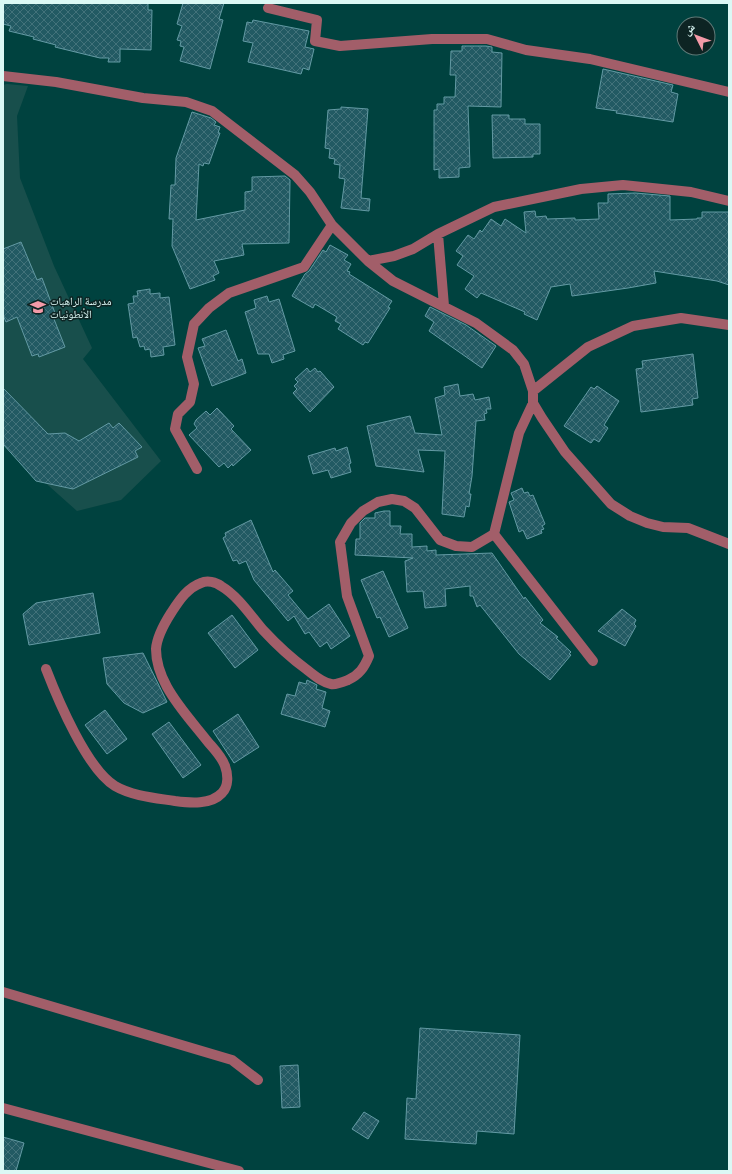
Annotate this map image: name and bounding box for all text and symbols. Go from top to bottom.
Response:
north arrow [676,16,716,56]
text: ش [680,21,699,39]
place label: مدرسة الراهبات الأنطونيات [50,295,112,321]
school or university icon: مدرسة الراهبات الأنطونيات [29,298,47,316]

